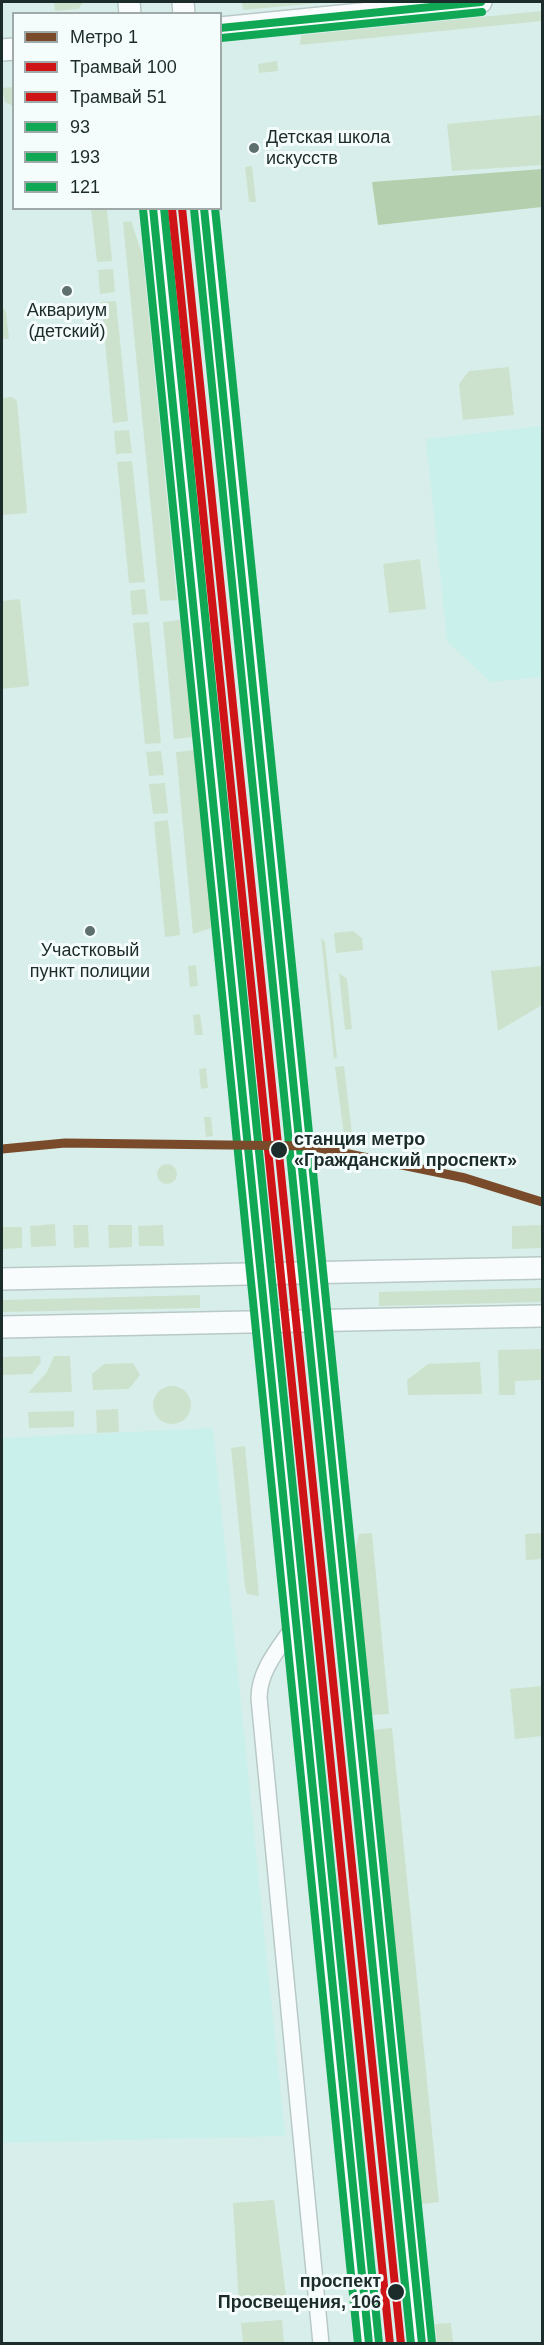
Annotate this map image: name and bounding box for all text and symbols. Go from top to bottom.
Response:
legend [12,12,222,210]
text: Метро 1 [70,27,138,47]
text: Трамвай 100 [70,57,177,77]
text: Трамвай 51 [70,87,167,107]
text: 93 [70,117,90,137]
place label: Детская школа искусств [266,127,390,170]
marker: Детская школа искусств [247,141,261,155]
text: 193 [70,147,100,167]
text: 121 [70,177,100,197]
marker: Аквариум (детский) [60,284,74,298]
place label: Аквариум (детский) [27,300,107,342]
marker: Участковый пункт полиции [83,924,97,938]
place label: Участковый пункт полиции [30,940,150,982]
place label: станция метро «Гражданский проспект» [294,1129,517,1172]
marker: станция метро «Гражданский проспект» [269,1140,289,1160]
place label: проспект Просвещения, 106 [218,2271,381,2314]
marker: проспект Просвещения, 106 [386,2282,406,2302]

